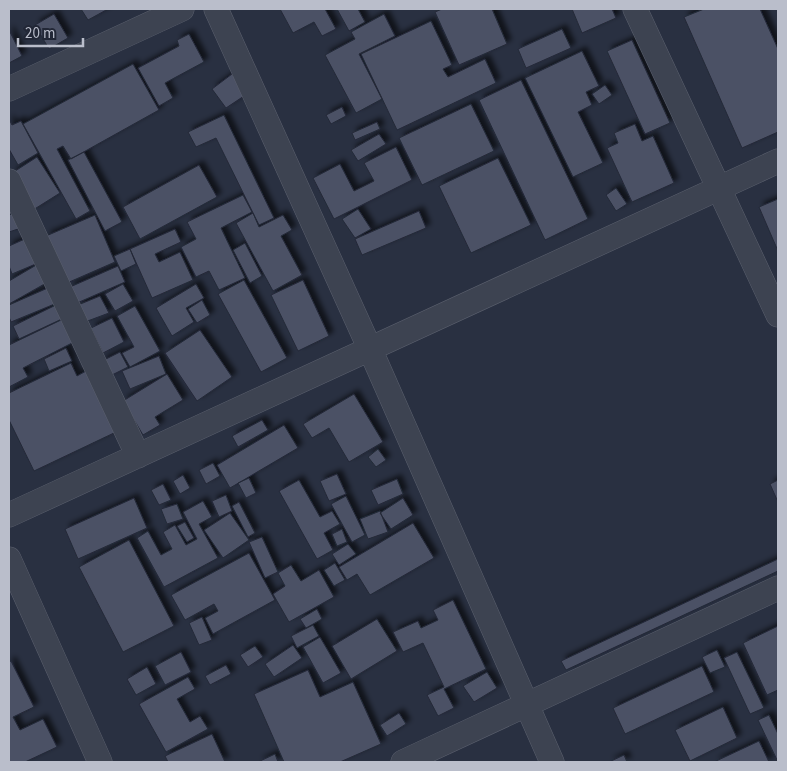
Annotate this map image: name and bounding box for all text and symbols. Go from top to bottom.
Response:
scale bar [18,15,82,47]
text: 20 m [25,23,55,44]

